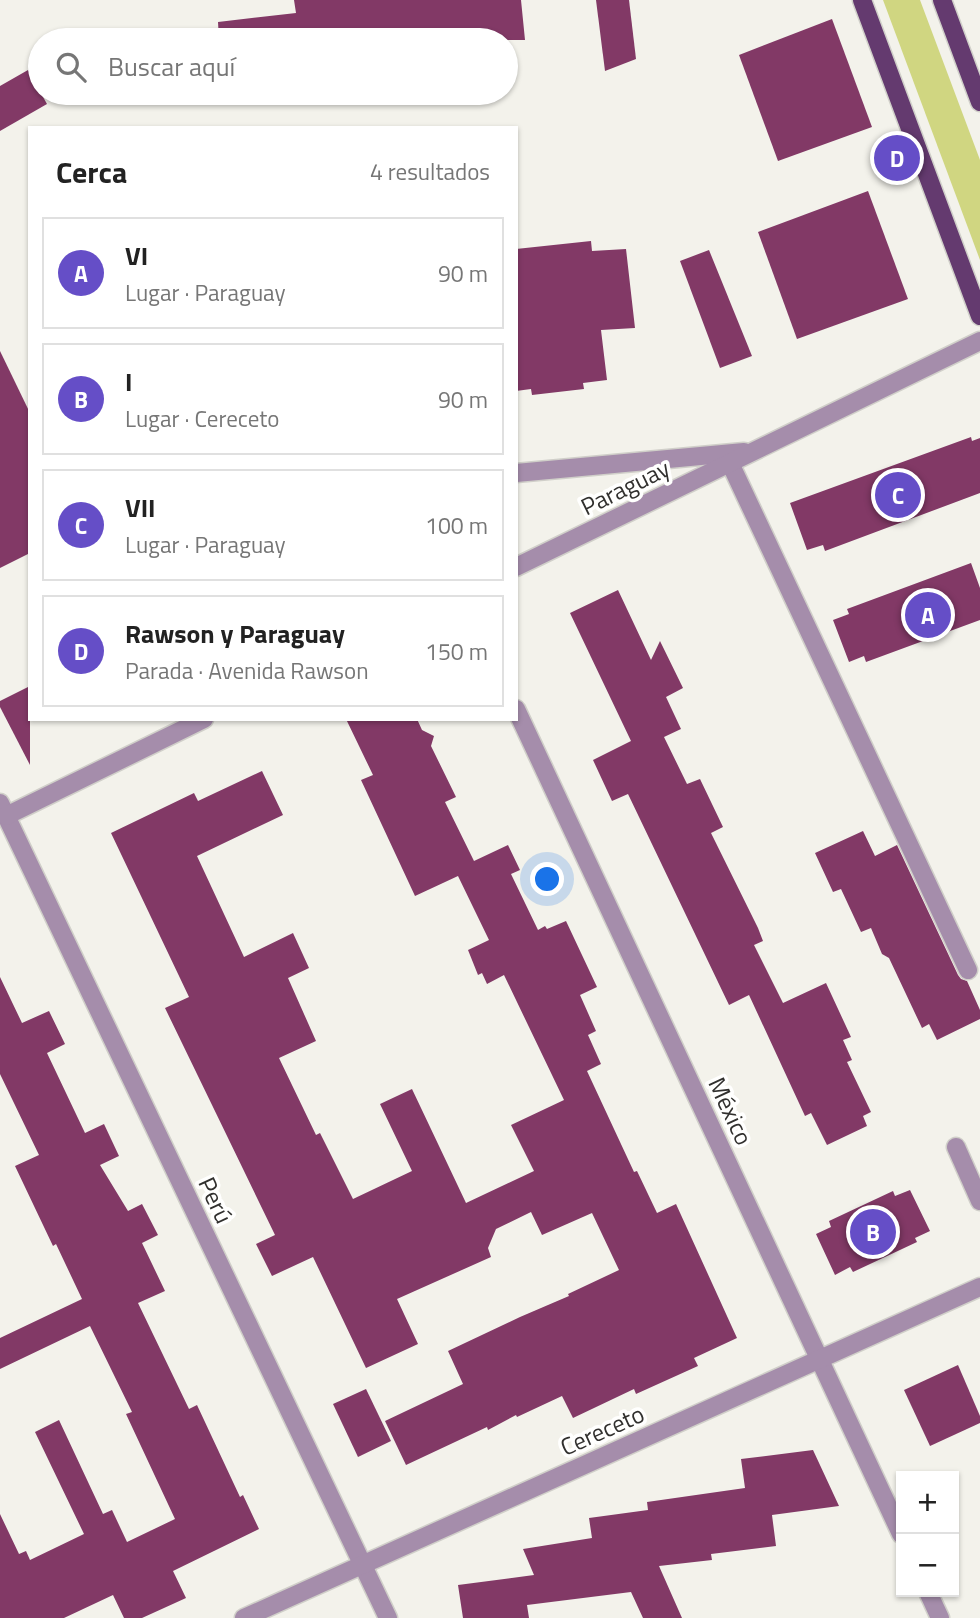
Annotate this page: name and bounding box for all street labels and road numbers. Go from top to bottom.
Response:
street label: Paraguay [574,450,676,524]
street label: México [700,1071,762,1151]
street label: Perú [190,1171,242,1229]
street label: Cereceto [554,1396,650,1464]

